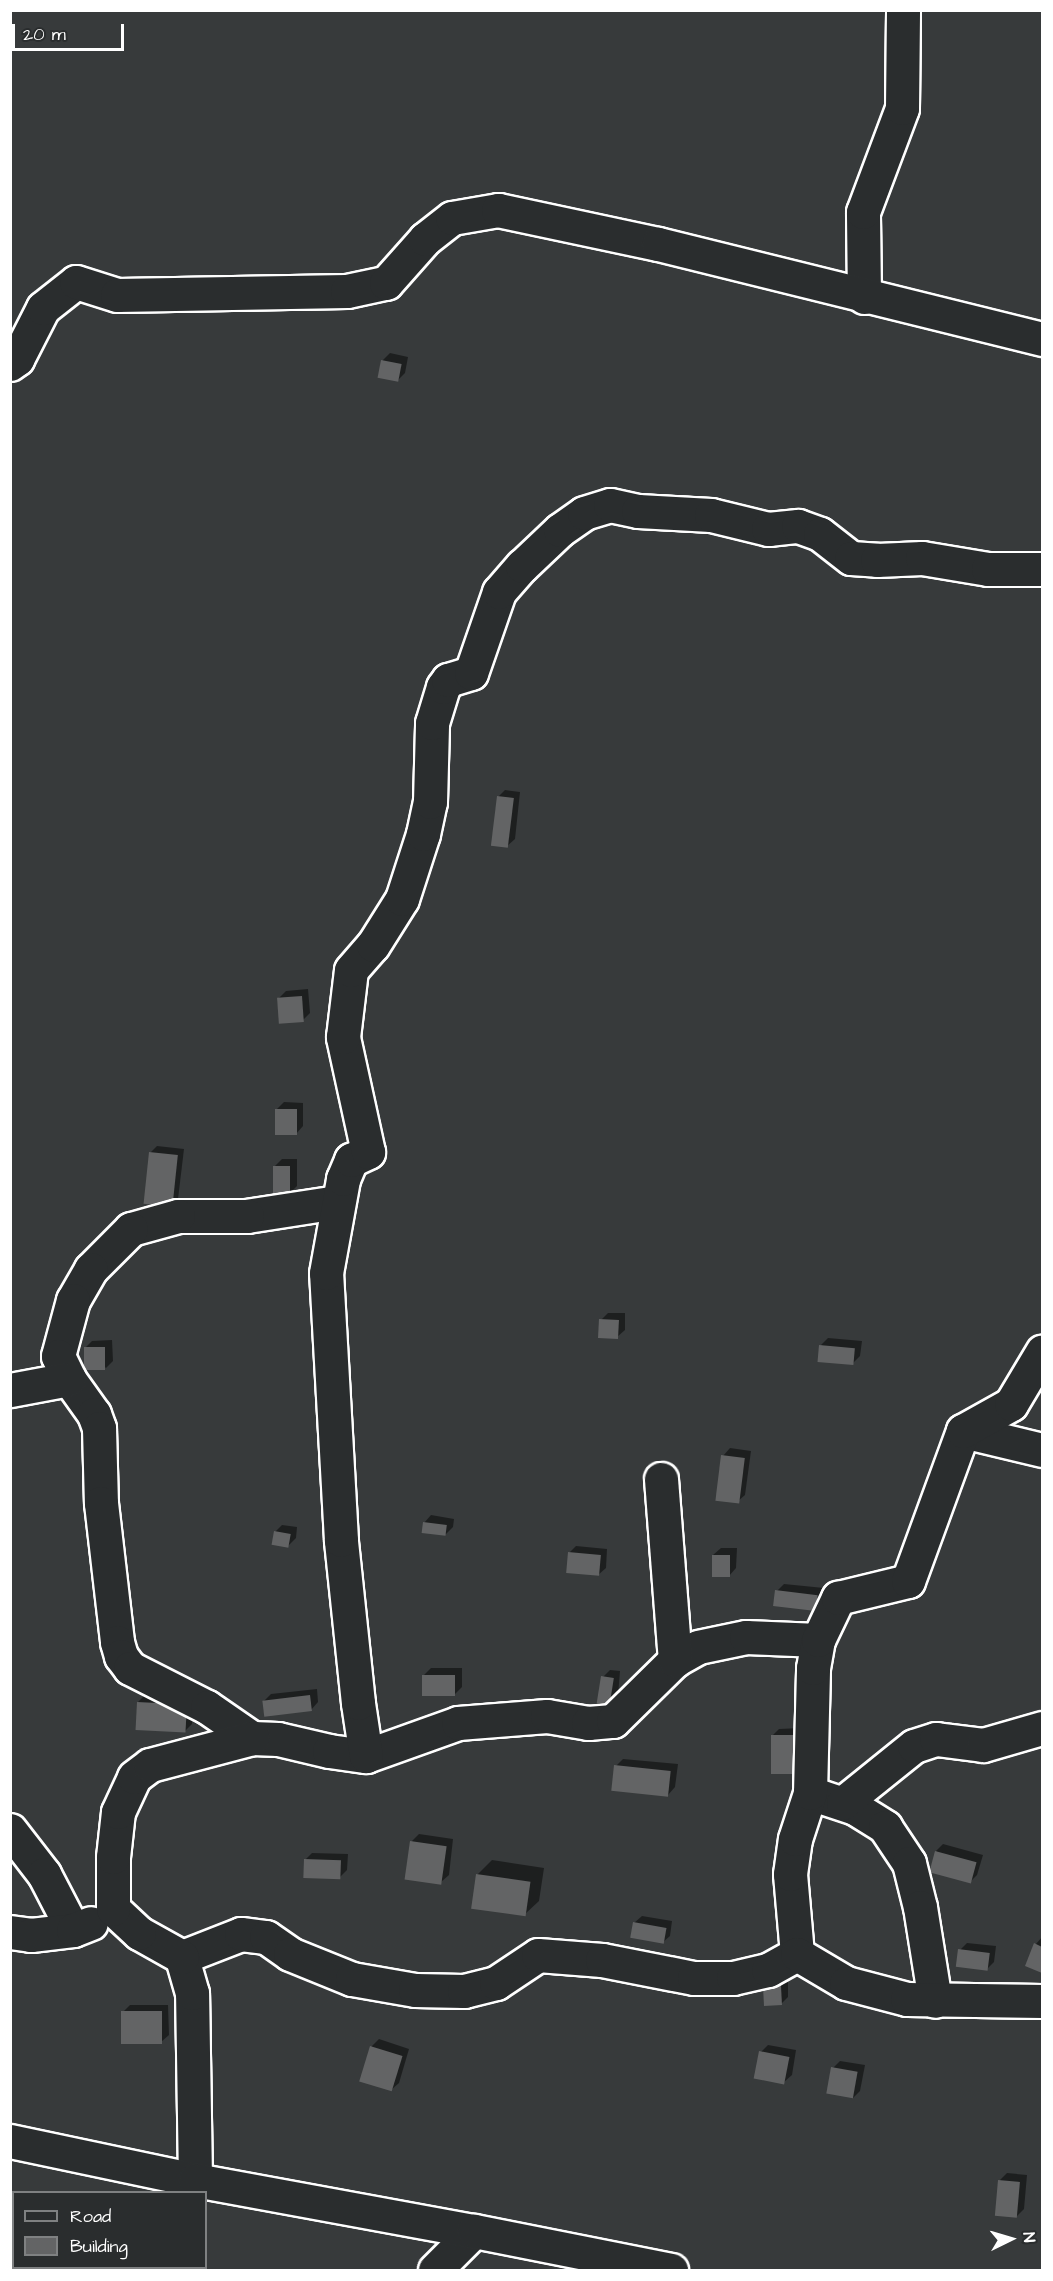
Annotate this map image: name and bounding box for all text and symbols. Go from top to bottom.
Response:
scale bar [15,12,128,50]
text: 20 m [23,22,66,47]
legend [12,2191,207,2269]
text: Road [70,2204,111,2229]
north arrow [981,2209,1041,2269]
text: N [1018,2231,1040,2243]
text: Building [70,2234,128,2259]

